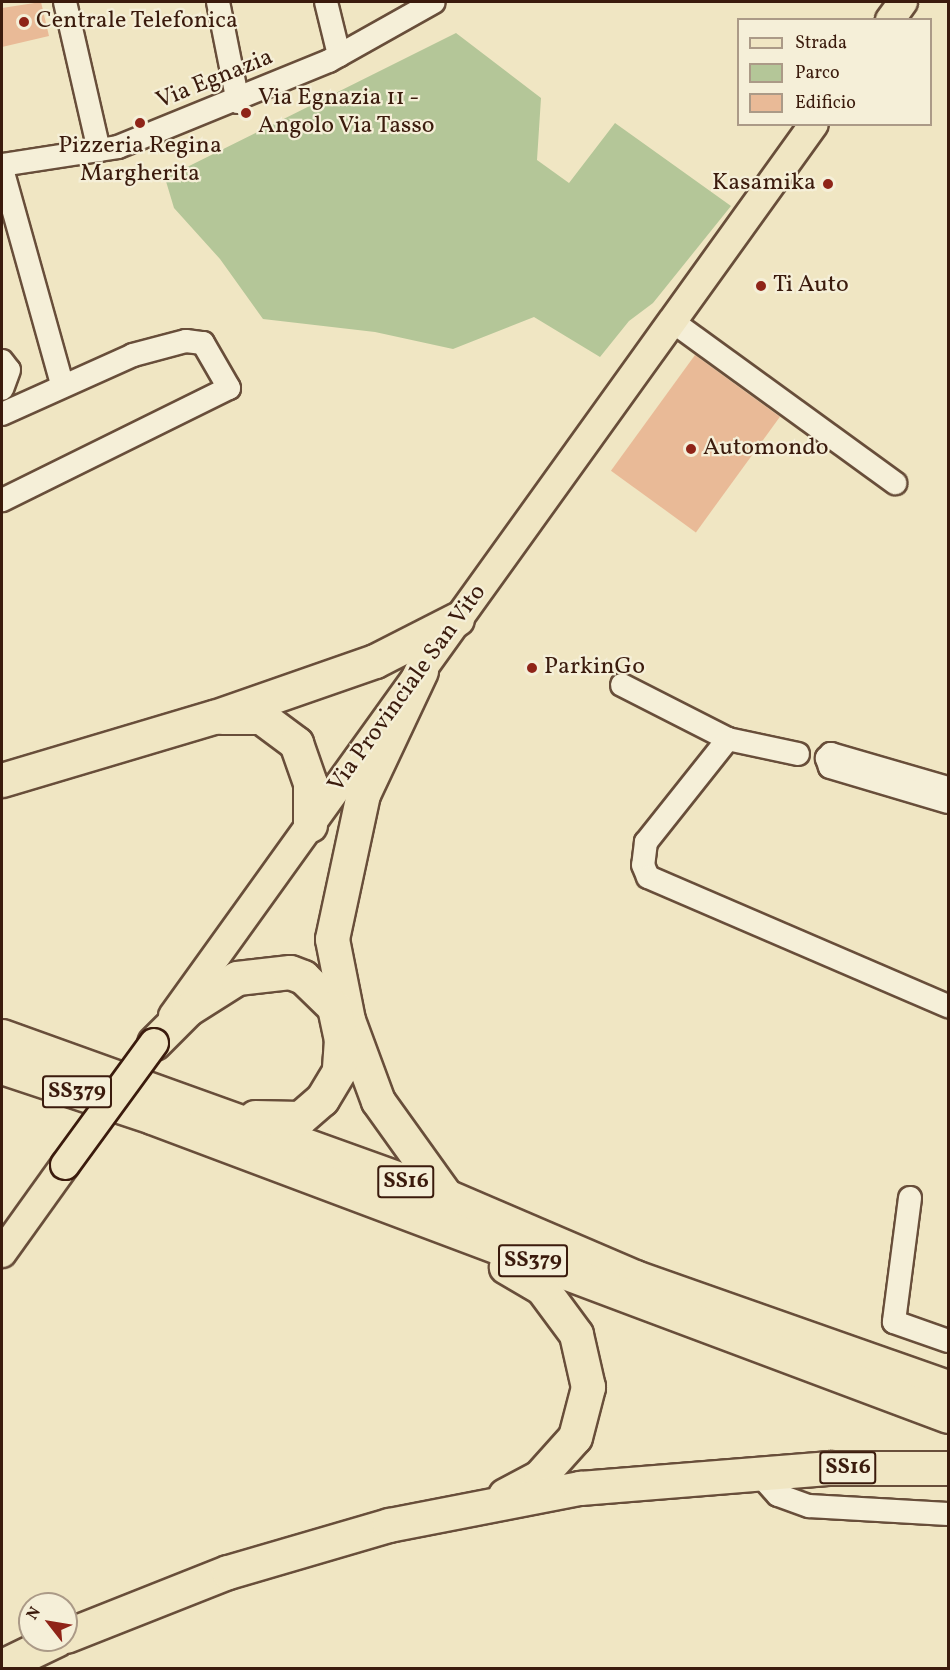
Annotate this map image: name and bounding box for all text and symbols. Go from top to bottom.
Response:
place label: Centrale Telefonica [36,8,239,36]
marker: Centrale Telefonica [17,15,31,29]
legend [737,18,932,126]
text: Strada [795,31,847,56]
street label: Via Egnazia [152,44,278,116]
text: Parco [795,61,840,86]
place label: Via Egnazia 11 - Angolo Via Tasso [258,85,436,141]
text: Edificio [795,91,856,116]
marker: Via Egnazia 11 - Angolo Via Tasso [239,106,253,120]
marker: Pizzeria Regina Margherita [133,116,147,130]
place label: Pizzeria Regina Margherita [58,133,222,189]
place label: Kasamika [712,170,816,198]
marker: Kasamika [821,177,835,191]
place label: Ti Auto [773,272,849,300]
marker: Ti Auto [754,279,768,293]
place label: Automondo [703,435,829,463]
marker: Automondo [684,442,698,456]
street label: Via Provinciale San Vito [323,579,493,799]
place label: ParkinGo [544,654,645,682]
marker: ParkinGo [525,661,539,675]
road number: SS379 [41,1073,113,1111]
road number: SS16 [376,1163,436,1201]
road number: SS379 [497,1242,569,1280]
road number: SS16 [818,1449,878,1487]
north arrow [18,1592,78,1652]
text: N [22,1603,47,1624]

